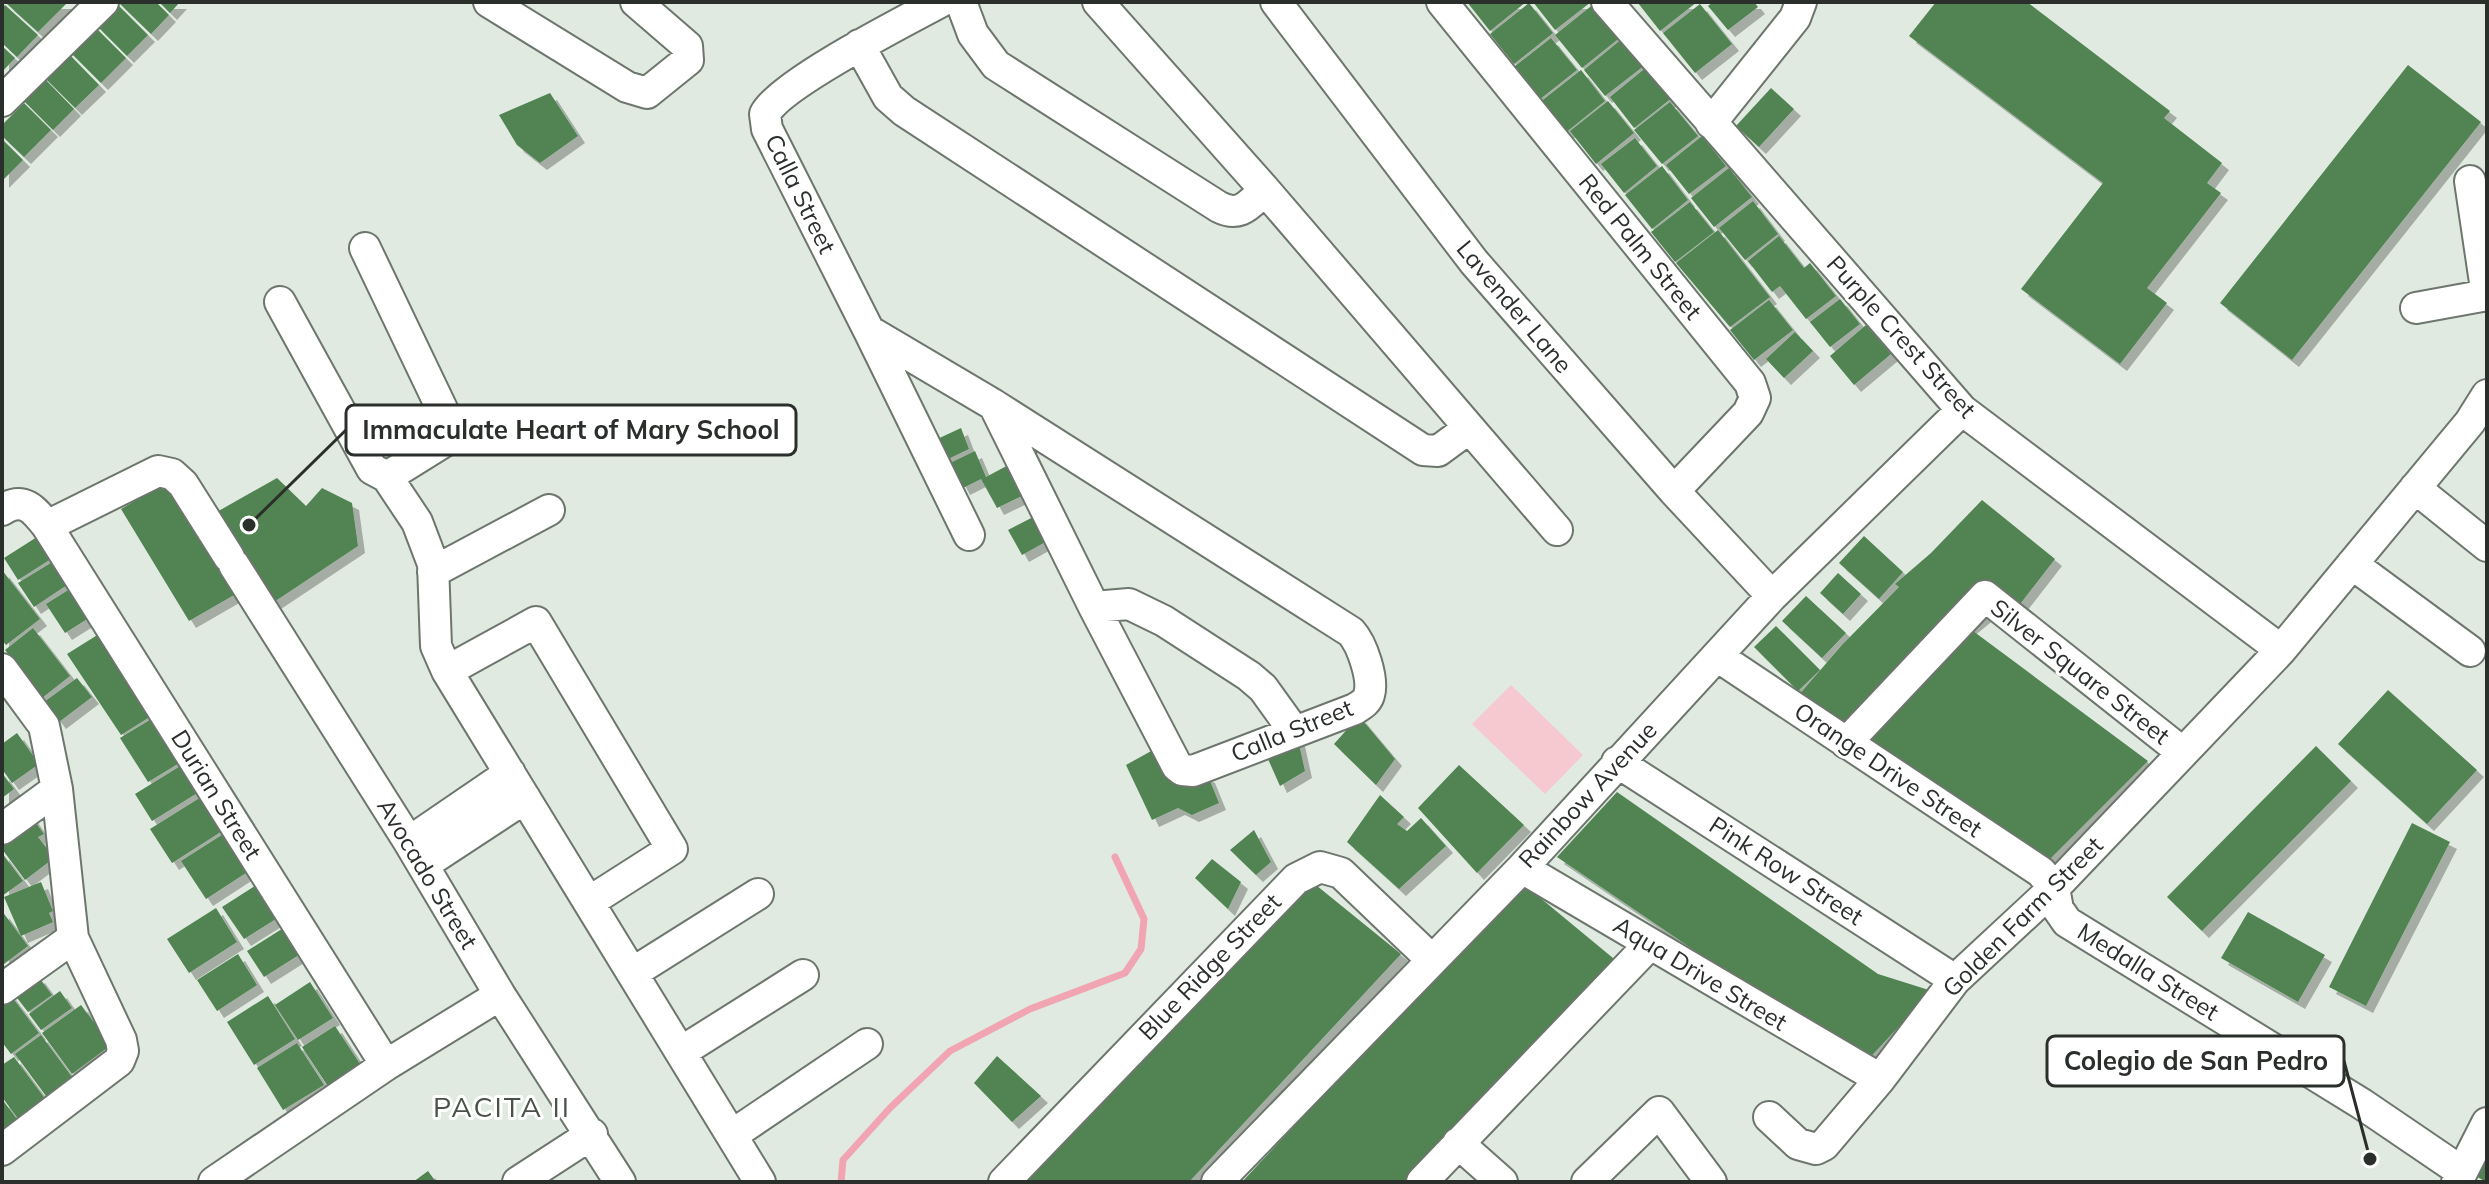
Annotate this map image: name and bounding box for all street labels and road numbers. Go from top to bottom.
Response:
street label: Calla Street [759,129,843,258]
street label: Red Palm Street [1573,167,1709,325]
street label: Lavender Lane [1451,234,1579,379]
street label: Purple Crest Street [1821,249,1983,424]
street label: Silver Square Street [1985,592,2176,750]
street label: Calla Street [1226,692,1357,768]
street label: Orange Drive Street [1789,695,1988,843]
street label: Rainbow Avenue [1512,715,1663,874]
street label: Durian Street [165,724,269,865]
street label: Avocado Street [371,793,485,954]
street label: Pink Row Street [1704,809,1869,931]
street label: Golden Farm Street [1936,830,2109,1003]
street label: Blue Ridge Street [1132,887,1287,1046]
street label: Aqua Drive Street [1608,910,1793,1037]
street label: Medalla Street [2072,916,2225,1027]

